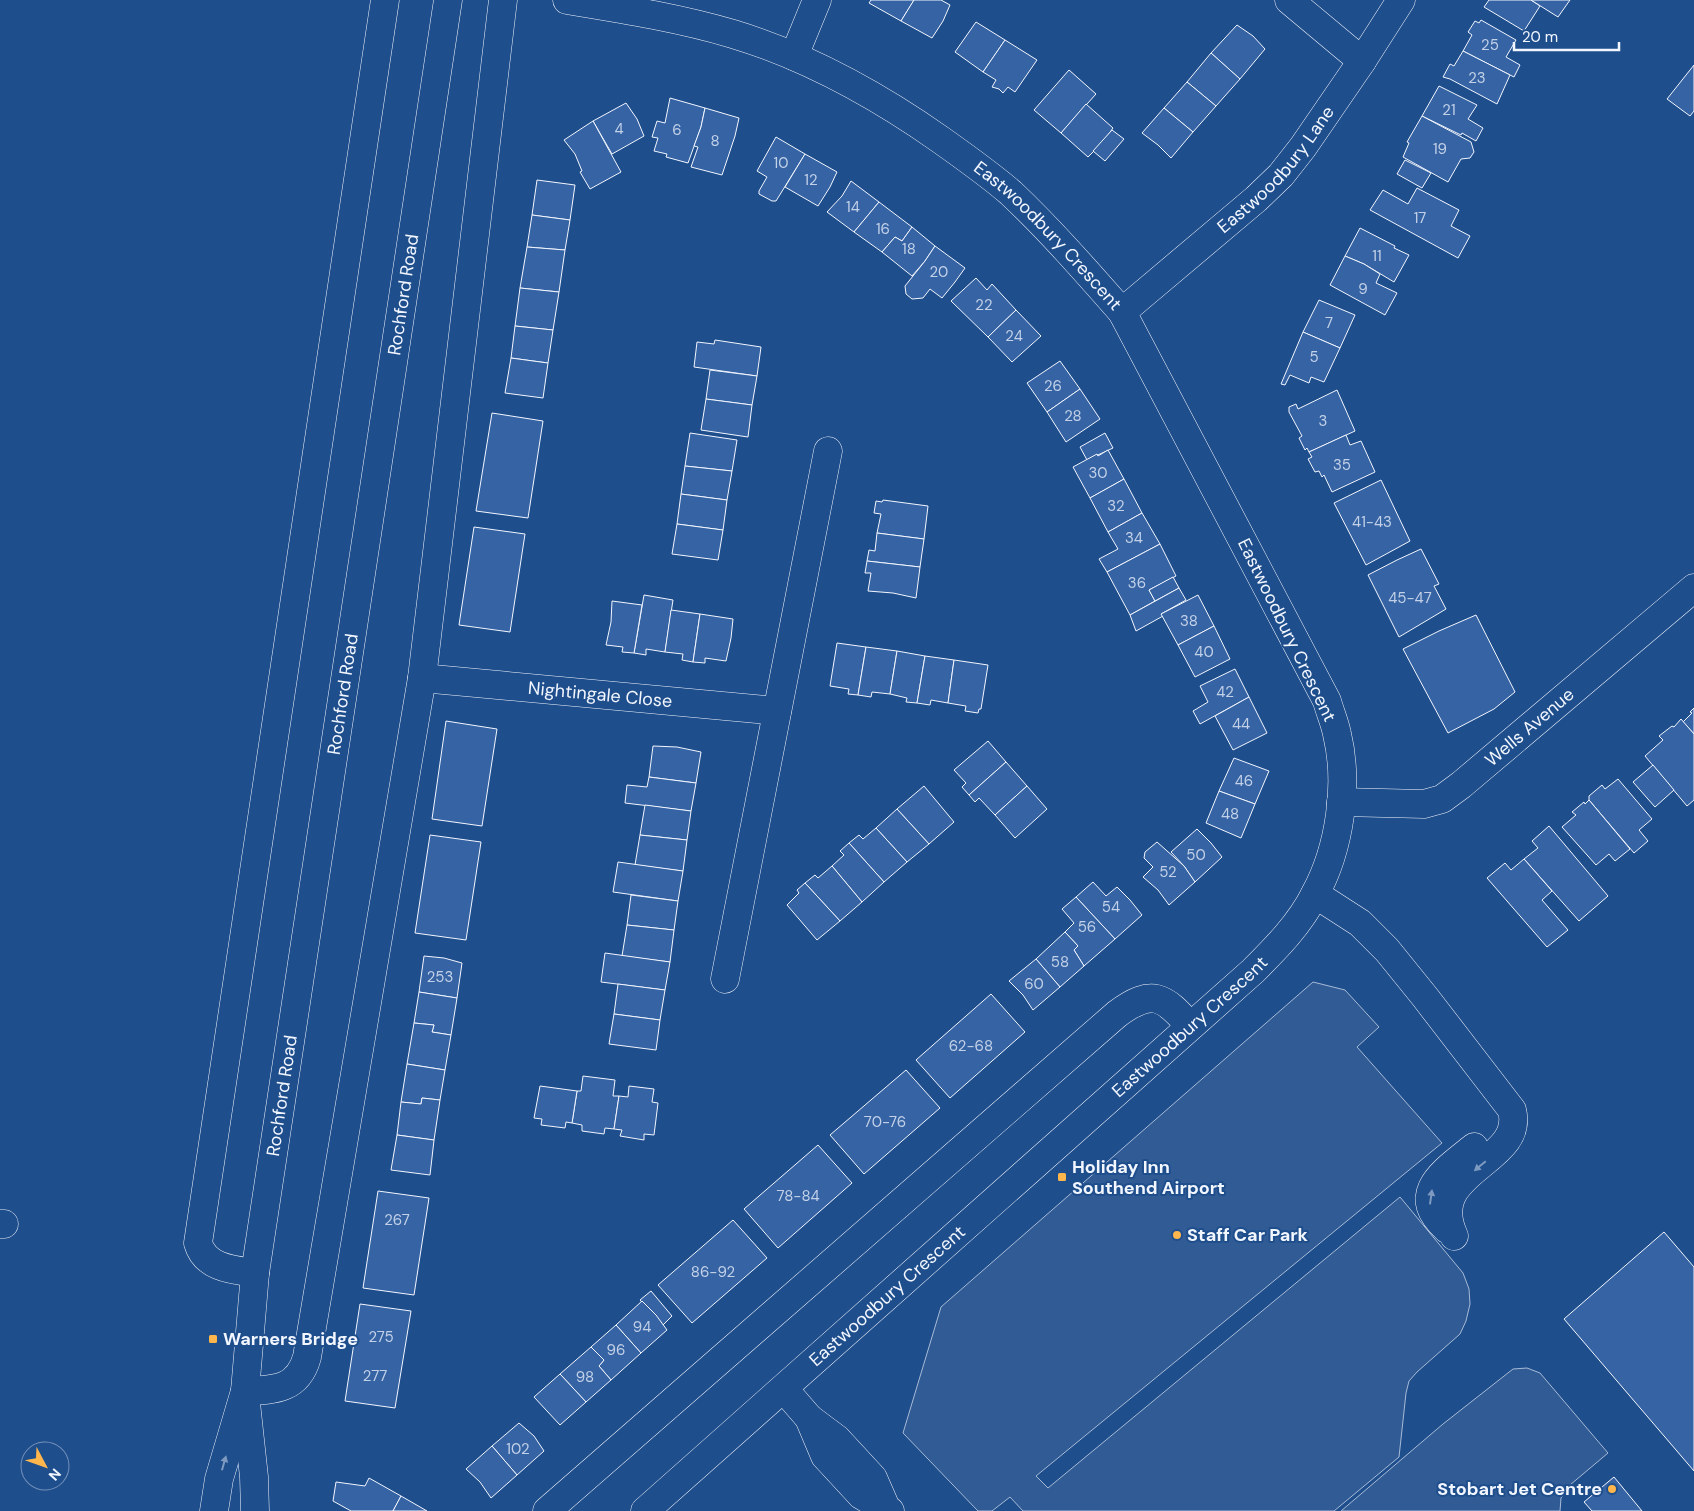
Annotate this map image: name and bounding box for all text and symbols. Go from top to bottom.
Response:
scale bar [1514,20,1619,52]
text: 20 m [1522,27,1558,47]
house number: 25 [1481,35,1499,55]
house number: 23 [1468,68,1486,88]
house number: 21 [1442,100,1456,120]
street label: Eastwoodbury Lane [1212,101,1340,239]
house number: 4 [614,119,624,139]
house number: 6 [672,120,682,140]
house number: 8 [710,131,720,151]
house number: 19 [1433,139,1447,159]
house number: 10 [774,153,788,173]
street label: Eastwoodbury Crescent [969,156,1127,315]
house number: 12 [804,170,818,190]
house number: 14 [846,197,860,217]
house number: 17 [1414,208,1426,228]
house number: 16 [876,219,890,239]
street label: Rochford Road [382,232,424,357]
house number: 18 [902,239,916,259]
house number: 11 [1372,246,1382,266]
house number: 20 [930,262,948,282]
house number: 9 [1358,279,1368,299]
house number: 22 [975,295,993,315]
house number: 7 [1325,313,1333,333]
house number: 24 [1005,326,1023,346]
house number: 5 [1309,347,1319,367]
house number: 26 [1044,376,1062,396]
house number: 28 [1064,406,1082,426]
house number: 3 [1319,411,1327,431]
house number: 35 [1333,455,1351,475]
house number: 30 [1088,463,1108,483]
house number: 32 [1107,496,1125,516]
house number: 41-43 [1352,512,1392,532]
house number: 34 [1125,528,1143,548]
street label: Eastwoodbury Crescent [1232,534,1342,726]
house number: 36 [1128,573,1146,593]
house number: 45-47 [1388,588,1432,608]
house number: 38 [1180,611,1198,631]
street label: Rochford Road [322,632,364,756]
house number: 40 [1194,642,1214,662]
street label: Nightingale Close [527,676,673,713]
house number: 42 [1216,682,1234,702]
street label: Wells Avenue [1480,682,1579,772]
house number: 44 [1232,714,1250,734]
house number: 46 [1235,771,1253,791]
house number: 48 [1221,804,1239,824]
house number: 50 [1186,845,1206,865]
house number: 52 [1159,862,1177,882]
house number: 54 [1102,897,1120,917]
house number: 56 [1078,917,1096,937]
street label: Eastwoodbury Crescent [1107,951,1273,1103]
house number: 58 [1051,952,1069,972]
house number: 253 [427,967,453,987]
house number: 60 [1024,974,1044,994]
street label: Rochford Road [261,1033,303,1158]
house number: 62-68 [949,1036,993,1056]
house number: 70-76 [864,1112,906,1132]
place label: Holiday Inn Southend Airport [1072,1155,1225,1200]
one-way arrow [1473,1161,1486,1172]
marker: Holiday Inn Southend Airport [1056,1171,1068,1183]
house number: 78-84 [776,1186,820,1206]
one-way arrow [1427,1188,1435,1204]
house number: 267 [384,1210,410,1230]
street label: Eastwoodbury Crescent [804,1220,970,1372]
place label: Staff Car Park [1187,1223,1309,1247]
marker: Staff Car Park [1171,1229,1183,1241]
house number: 86-92 [691,1262,735,1282]
house number: 94 [633,1317,651,1337]
place label: Warners Bridge [223,1327,358,1351]
house number: 275 [368,1327,394,1347]
marker: Warners Bridge [207,1333,219,1345]
house number: 96 [607,1340,625,1360]
house number: 277 [363,1366,387,1386]
house number: 98 [576,1367,594,1387]
house number: 102 [506,1439,530,1459]
north arrow [20,1441,70,1491]
one-way arrow [220,1456,228,1471]
text: N [45,1465,65,1484]
place label: Stobart Jet Centre [1437,1477,1602,1501]
marker: Stobart Jet Centre [1606,1483,1618,1495]

